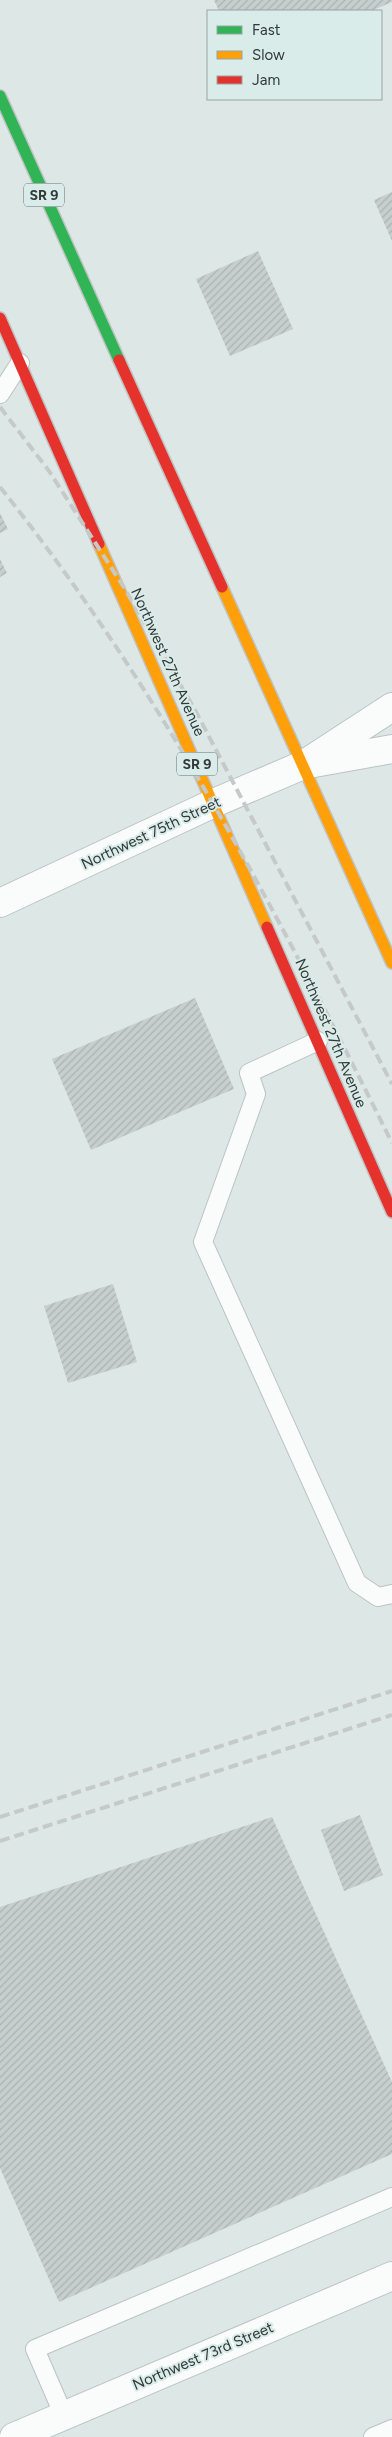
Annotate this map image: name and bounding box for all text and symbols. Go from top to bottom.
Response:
legend [207,10,382,100]
text: Fast [252,21,281,39]
text: Slow [252,46,285,64]
text: Jam [252,71,280,89]
road number: SR 9 [24,184,64,206]
street label: Northwest 27th Avenue [127,585,209,739]
road number: SR 9 [177,752,217,776]
street label: Northwest 75th Street [78,793,224,873]
street label: Northwest 27th Avenue [291,956,371,1110]
street label: Northwest 73rd Street [130,2318,276,2394]

